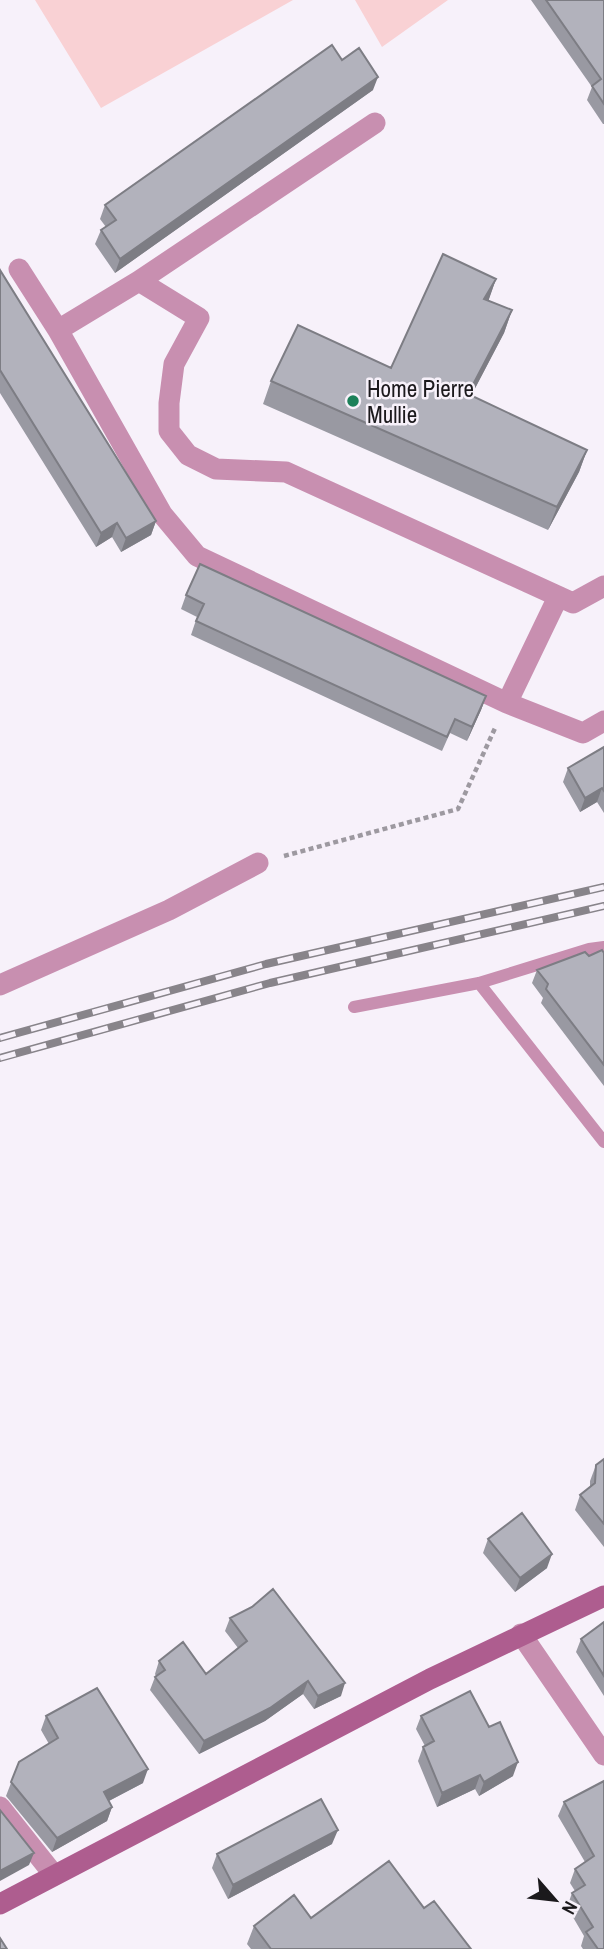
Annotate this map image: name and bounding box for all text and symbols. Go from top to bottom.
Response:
place label: Home Pierre Mullie [367,373,474,430]
marker: Home Pierre Mullie [345,393,361,409]
north arrow [520,1865,590,1935]
text: N [556,1897,584,1919]

